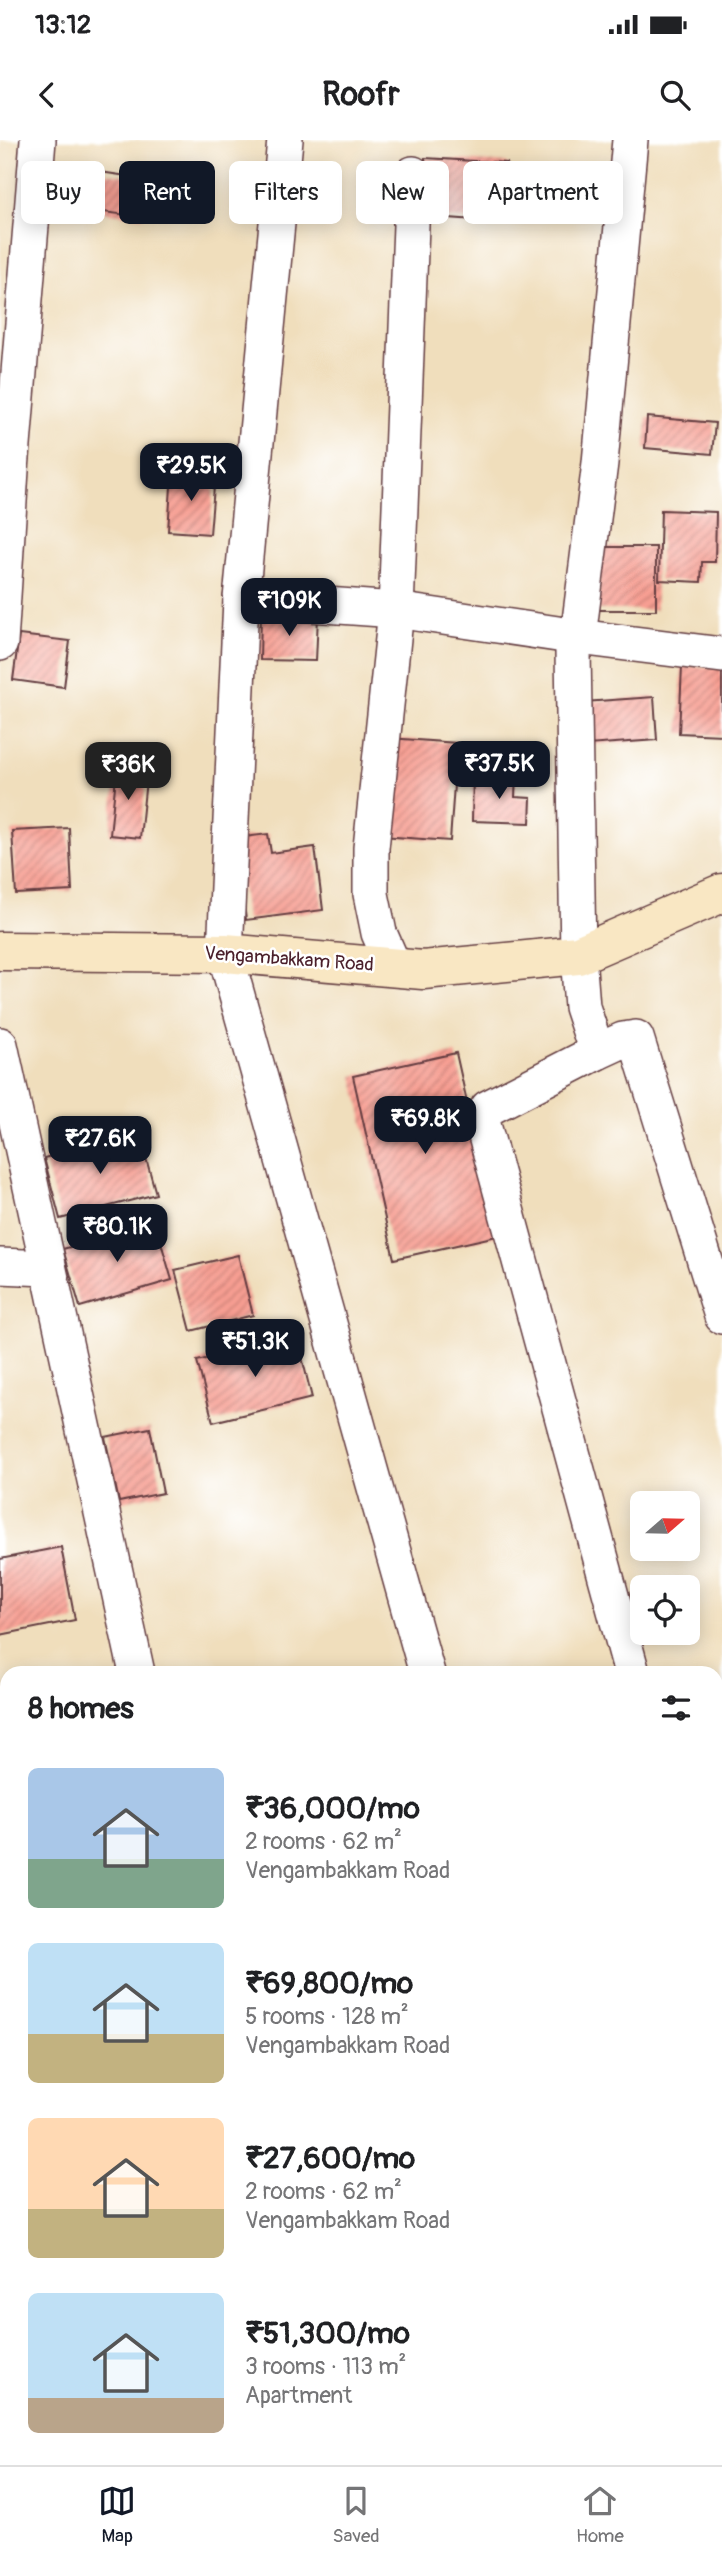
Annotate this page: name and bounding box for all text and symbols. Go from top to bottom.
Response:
text: 13:12 [35,9,91,41]
text: Roofr [322,75,400,115]
icon: back [28,76,66,114]
icon: search [656,76,694,114]
chip: Buy [21,161,105,224]
chip: Rent [119,161,215,224]
chip: Filters [229,161,342,224]
chip: New [356,161,449,224]
chip: Apartment [463,161,623,224]
pin: ₹29.5K [134,444,248,503]
text: ₹29.5K [156,451,226,480]
pin: ₹109K [240,578,338,638]
text: ₹109K [257,586,321,615]
pin: ₹36K [87,742,169,802]
pin: ₹37.5K [442,742,556,801]
text: ₹37.5K [464,749,534,778]
text: ₹36K [101,750,155,779]
street label: Vengambakkam Road [204,941,374,977]
pin: ₹69.8K [368,1096,482,1156]
text: ₹69.8K [390,1104,460,1133]
pin: ₹27.6K [43,1116,157,1176]
text: ₹27.6K [64,1124,136,1153]
pin: ₹80.1K [60,1204,174,1264]
text: ₹80.1K [83,1212,152,1241]
pin: ₹51.3K [198,1320,312,1379]
text: ₹51.3K [222,1327,289,1356]
north arrow [630,1491,700,1561]
map controls [630,1491,700,1645]
button: locate [630,1575,700,1645]
icon: filters [657,1689,695,1727]
text: 8 homes [28,1690,134,1727]
text: ₹36,000/mo [245,1790,420,1827]
icon: home [84,1796,168,1880]
text: 2 rooms · 62 m² [245,1827,402,1856]
text: Vengambakkam Road [245,1856,450,1885]
text: ₹69,800/mo [245,1965,413,2002]
icon: home [84,1971,168,2055]
text: 5 rooms · 128 m² [245,2002,409,2031]
text: Vengambakkam Road [245,2031,450,2060]
text: ₹27,600/mo [245,2140,415,2177]
icon: home [84,2146,168,2230]
text: 2 rooms · 62 m² [245,2177,402,2206]
text: Vengambakkam Road [245,2206,450,2235]
text: ₹51,300/mo [245,2315,410,2352]
icon: home [84,2321,168,2405]
text: 3 rooms · 113 m² [245,2352,406,2381]
text: Apartment [245,2381,352,2410]
tab: Map [98,2482,136,2548]
tab: Saved [332,2482,380,2548]
tab: Home [576,2482,624,2548]

